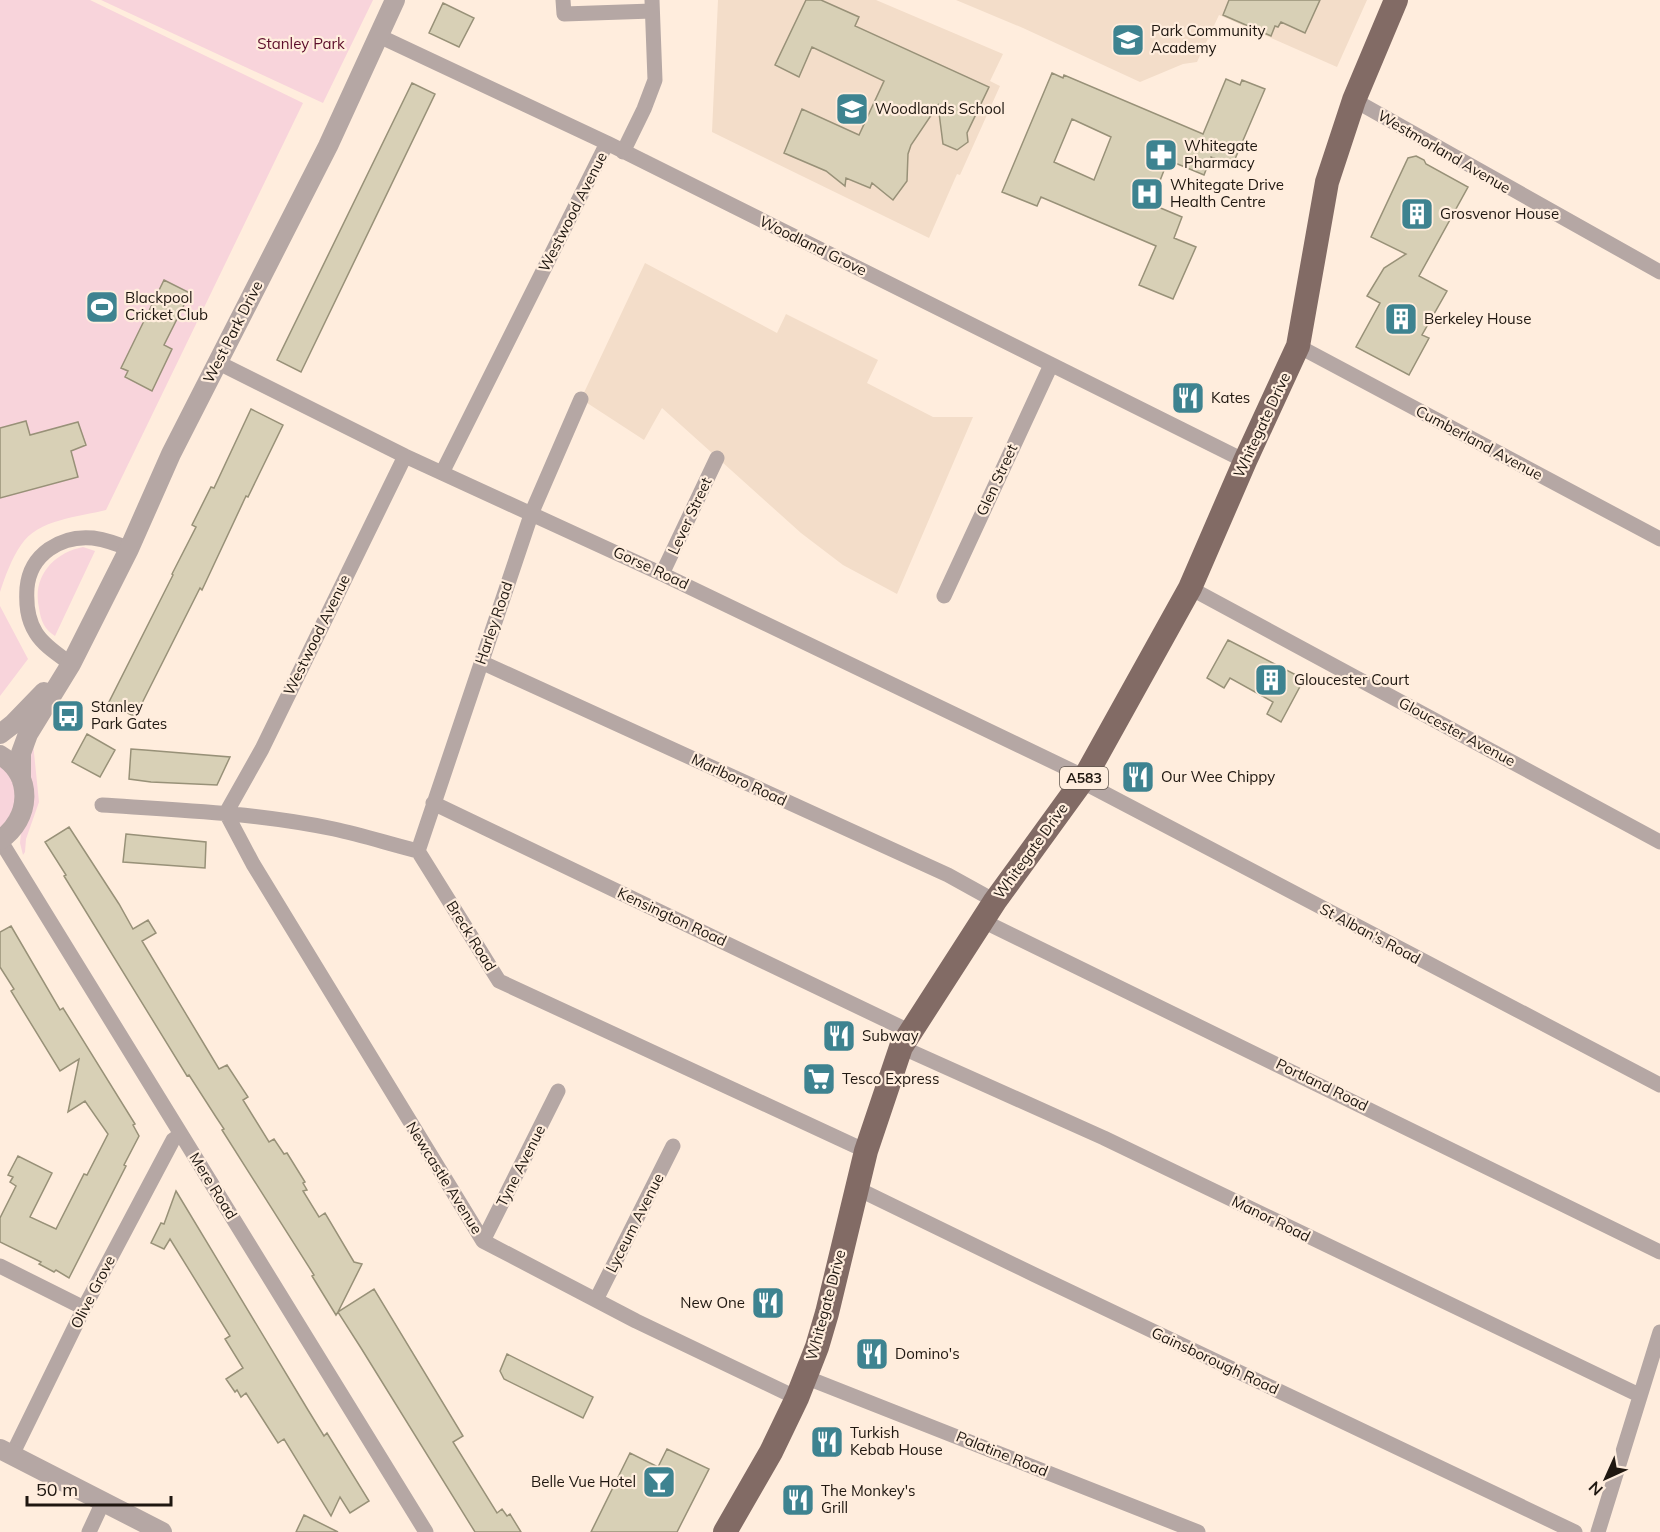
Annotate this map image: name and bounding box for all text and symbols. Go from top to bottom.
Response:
place label: Park Community Academy [1151,21,1265,57]
school or university icon: Park Community Academy [1110,22,1146,58]
park label: Stanley Park [257,34,345,53]
school or university icon: Woodlands School [834,91,870,127]
place label: Woodlands School [875,99,1005,118]
street label: Westmorland Avenue [1374,106,1514,197]
place label: Whitegate Pharmacy [1184,136,1258,172]
pharmacy icon: Whitegate Pharmacy [1143,137,1179,173]
street label: Westwood Avenue [534,149,611,275]
place label: Whitegate Drive Health Centre [1170,175,1284,211]
hospital icon: Whitegate Drive Health Centre [1129,176,1165,212]
building icon: Grosvenor House [1399,196,1435,232]
place label: Grosvenor House [1440,204,1559,223]
street label: Woodland Grove [756,211,870,280]
street label: West Park Drive [199,277,266,386]
place label: Blackpool Cricket Club [125,288,208,324]
sports icon: Blackpool Cricket Club [84,289,120,325]
building icon: Berkeley House [1383,301,1419,337]
place label: Berkeley House [1424,309,1531,328]
street label: Whitegate Drive [1229,369,1294,480]
restaurant icon: Kates [1170,380,1206,416]
place label: Kates [1211,388,1250,407]
street label: Cumberland Avenue [1413,401,1546,484]
street label: Glen Street [972,441,1021,519]
street label: Lever Street [663,474,716,557]
street label: Gorse Road [610,542,692,593]
street label: Westwood Avenue [279,571,354,698]
street label: Harley Road [471,579,517,667]
building icon: Gloucester Court [1253,662,1289,698]
place label: Gloucester Court [1294,670,1409,689]
street label: Gloucester Avenue [1396,693,1519,770]
place label: Stanley Park Gates [91,697,167,733]
bus stop icon: Stanley Park Gates [50,698,86,734]
street label: Marlboro Road [688,749,790,810]
restaurant icon: Our Wee Chippy [1120,759,1156,795]
road number: A583 [1060,767,1108,789]
place label: Our Wee Chippy [1161,767,1275,786]
street label: Whitegate Drive [989,799,1072,902]
street label: Kensington Road [615,883,730,950]
street label: Breck Road [442,897,501,975]
street label: St Alban's Road [1317,899,1424,968]
restaurant icon: Subway [821,1018,857,1054]
place label: Subway [862,1026,919,1045]
street label: Portland Road [1273,1054,1371,1115]
supermarket icon: Tesco Express [801,1061,837,1097]
place label: Tesco Express [842,1069,940,1088]
street label: Newcastle Avenue [402,1118,487,1238]
street label: Tyne Avenue [492,1122,549,1210]
street label: Mere Road [185,1149,241,1223]
street label: Lyceum Avenue [601,1170,668,1276]
street label: Manor Road [1229,1191,1314,1246]
street label: Whitegate Drive [802,1247,849,1362]
street label: Olive Grove [66,1252,119,1331]
restaurant icon: New One [750,1285,786,1321]
place label: New One [680,1293,745,1312]
street label: Gainsborough Road [1148,1323,1282,1398]
restaurant icon: Domino's [854,1336,890,1372]
place label: Domino's [895,1344,960,1363]
place label: Turkish Kebab House [850,1423,943,1459]
restaurant icon: Turkish Kebab House [809,1424,845,1460]
street label: Palatine Road [953,1426,1051,1481]
north arrow [1576,1448,1636,1508]
bar icon: Belle Vue Hotel [641,1464,677,1500]
scale bar [27,1469,171,1507]
place label: Belle Vue Hotel [531,1472,636,1491]
text: N [1584,1477,1607,1500]
text: 50 m [36,1478,78,1501]
place label: The Monkey's Grill [821,1481,915,1517]
restaurant icon: The Monkey's Grill [780,1482,816,1518]

